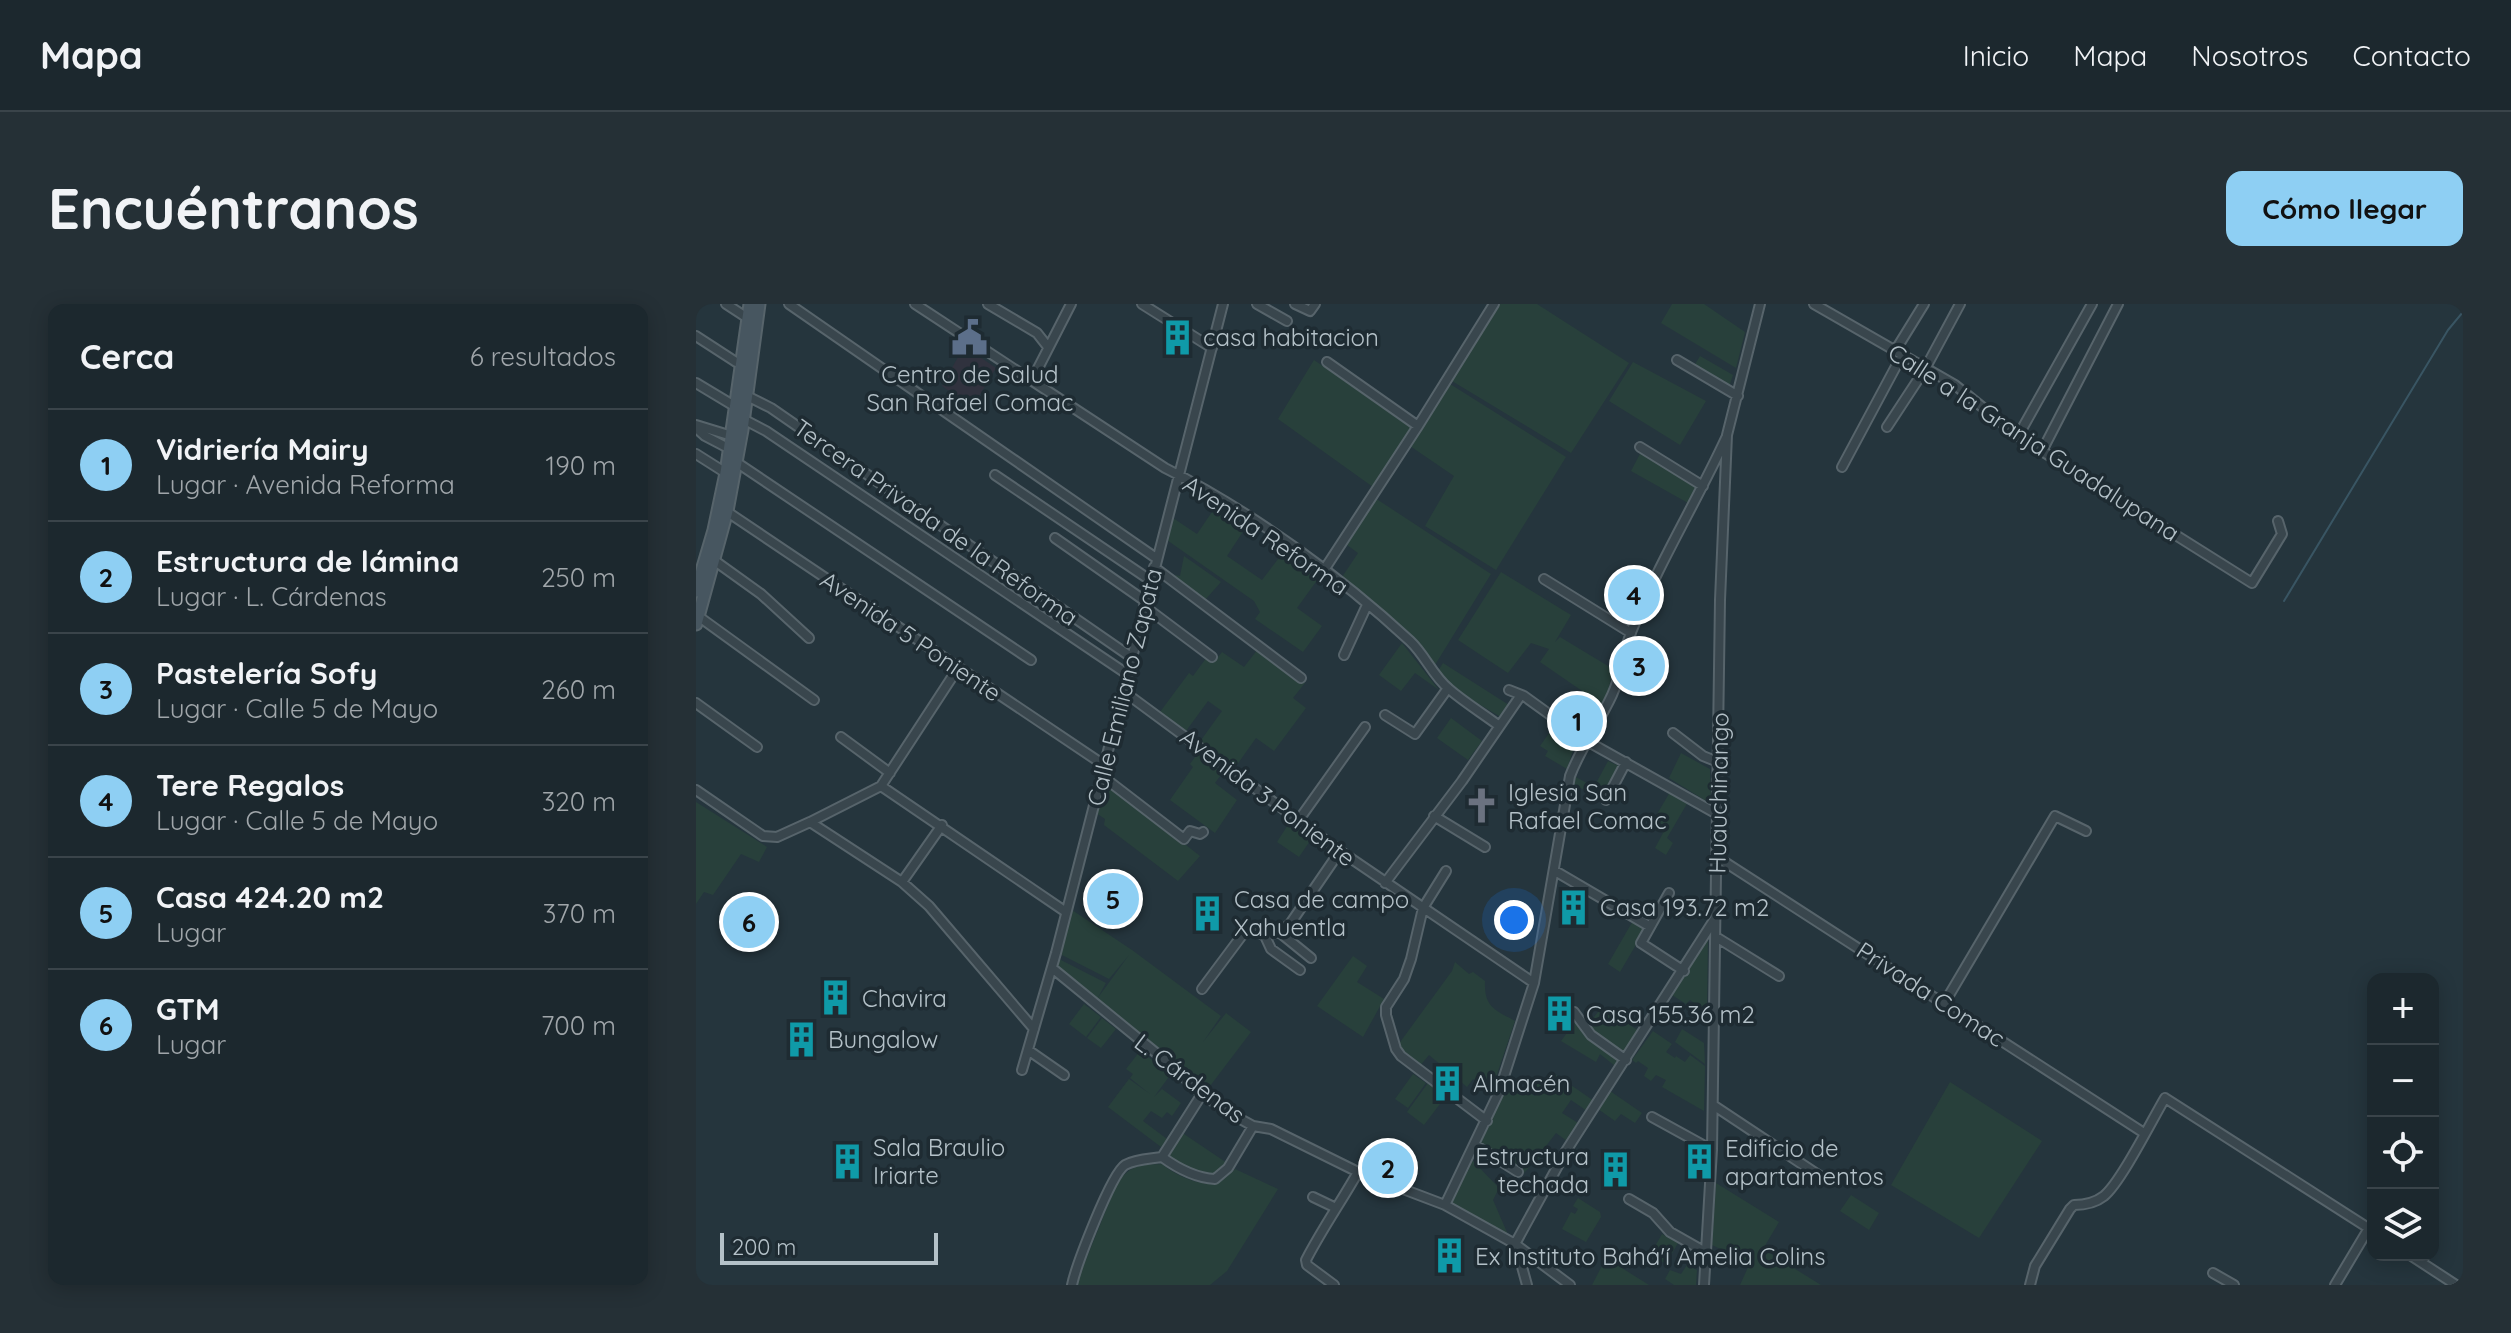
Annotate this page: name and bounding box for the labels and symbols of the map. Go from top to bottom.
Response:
public building icon: Centro de Salud San Rafael Comac [951,318,989,356]
building icon: casa habitacion [1158,318,1196,356]
place label: casa habitacion [1203,322,1379,352]
street label: Calle a la Granja Guadalupana [1883,337,2185,547]
place label: Centro de Salud San Rafael Comac [866,359,1074,417]
street label: Tercera Privada de la Reforma [788,412,1084,632]
street label: Avenida Reforma [1178,469,1354,601]
street label: Avenida 5 Poniente [815,564,1007,708]
street label: Calle Emiliano Zapata [1080,565,1168,809]
pin: 4 [1608,565,1660,625]
pin: 3 [1613,636,1665,696]
pin: 1 [1551,691,1603,751]
street label: Huauchinango [1702,712,1734,874]
street label: Avenida 3 Poniente [1175,721,1361,873]
place label: Iglesia San Rafael Comac [1508,777,1667,835]
church icon: Iglesia San Rafael Comac [1463,787,1501,825]
pin: 5 [1087,869,1139,929]
place label: Casa de campo Xahuentla [1234,884,1409,942]
building icon: Casa 193.72 m2 [1555,888,1593,926]
pin: 6 [723,892,775,952]
place label: Casa 193.72 m2 [1600,892,1769,922]
building icon: Casa de campo Xahuentla [1189,894,1227,932]
your location [1494,900,1534,940]
street label: Privada Comac [1851,935,2011,1053]
building icon: Chavira [817,979,855,1017]
place label: Chavira [862,983,947,1013]
building icon: Casa 155.36 m2 [1541,995,1579,1033]
place label: Casa 155.36 m2 [1586,999,1755,1029]
building icon: Bungalow [783,1020,821,1058]
place label: Bungalow [828,1024,938,1054]
street label: L. Cárdenas [1129,1027,1251,1129]
building icon: Almacén [1428,1064,1466,1102]
place label: Almacén [1473,1068,1570,1098]
place label: Sala Braulio Iriarte [873,1132,1005,1190]
place label: Edificio de apartamentos [1725,1133,1884,1191]
pin: 2 [1362,1138,1414,1198]
place label: Estructura techada [1475,1141,1589,1199]
building icon: Sala Braulio Iriarte [828,1142,866,1180]
building icon: Edificio de apartamentos [1680,1143,1718,1181]
building icon: Estructura techada [1596,1151,1634,1189]
scale bar [720,1229,938,1265]
building icon: Ex Instituto Bahá'í Amelia Colins [1430,1237,1468,1275]
place label: Ex Instituto Bahá'í Amelia Colins [1475,1241,1825,1271]

